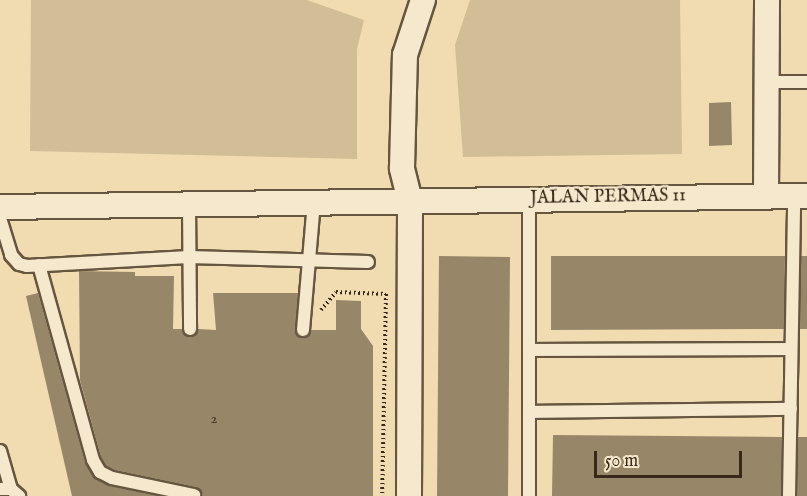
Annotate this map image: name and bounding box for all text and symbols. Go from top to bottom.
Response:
street label: JALAN PERMAS 11 [530,186,686,210]
house number: 2 [210,410,218,428]
scale bar [597,439,746,477]
text: 50 m [605,450,638,473]

